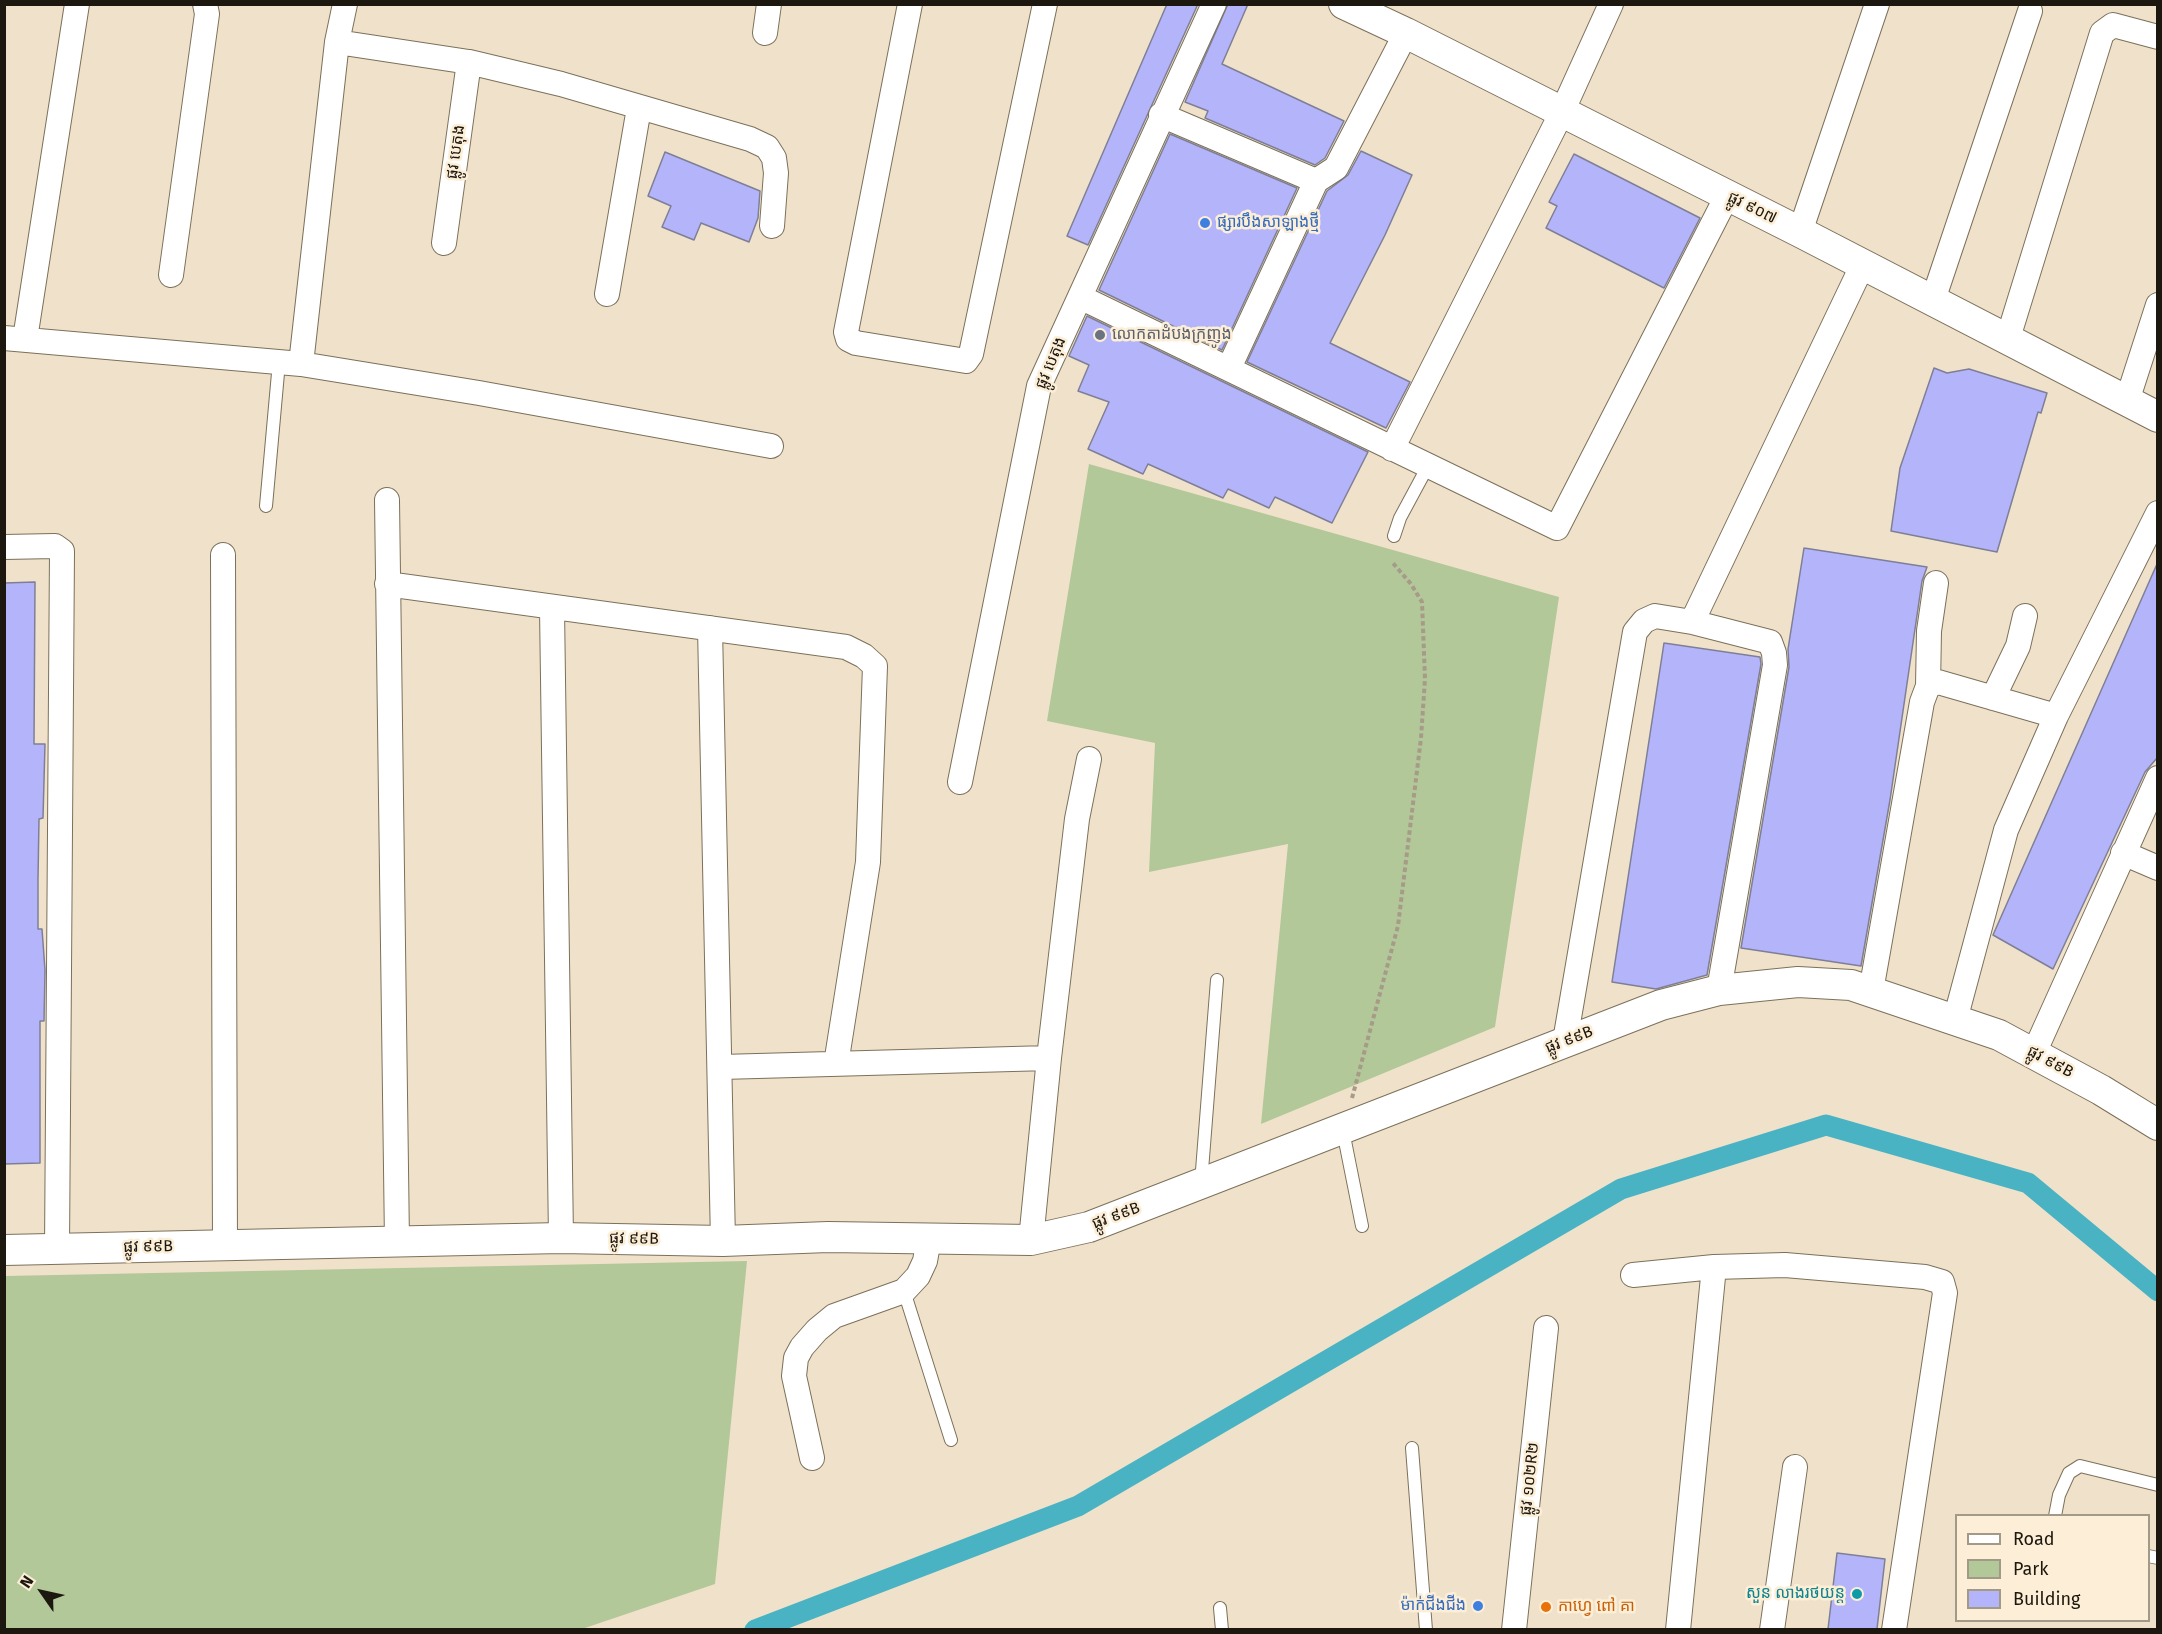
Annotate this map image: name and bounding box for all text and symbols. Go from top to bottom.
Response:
street label: ផ្លូវ បេតុង [443,124,469,180]
street label: ផ្លូវ ៩០៧ [1724,188,1780,228]
place label: ផ្សារបឹងសាឡាងថ្មី [1217,213,1319,233]
marker: ផ្សារបឹងសាឡាងថ្មី [1198,216,1212,230]
place label: លោកតាដំបងក្រញូង [1112,325,1232,345]
marker: លោកតាដំបងក្រញូង [1093,328,1107,342]
street label: ផ្លូវ បេតុង [1031,334,1071,392]
street label: ផ្លូវ ៩៩B [1542,1022,1596,1058]
street label: ផ្លូវ ៩៩B [2024,1042,2076,1082]
street label: ផ្លូវ ៩៩B [1089,1198,1143,1234]
street label: ផ្លូវ ៩៩B [609,1229,659,1249]
street label: ផ្លូវ ៩៩B [123,1237,173,1257]
street label: ផ្លូវ ១០២R២ [1517,1441,1543,1517]
legend [1955,1514,2150,1622]
text: Road [2013,1528,2055,1550]
text: Park [2013,1558,2048,1580]
north arrow [12,1562,72,1622]
text: N [16,1572,38,1591]
place label: សួន លាងរថយន្ត [1746,1584,1845,1604]
marker: សួន លាងរថយន្ត [1850,1587,1864,1601]
text: Building [2013,1588,2080,1610]
place label: ម៉ាក់ជីងជីង [1400,1596,1466,1616]
place label: កាហ្វេ ពៅ គា [1558,1597,1635,1617]
marker: ម៉ាក់ជីងជីង [1471,1599,1485,1613]
marker: កាហ្វេ ពៅ គា [1539,1600,1553,1614]

